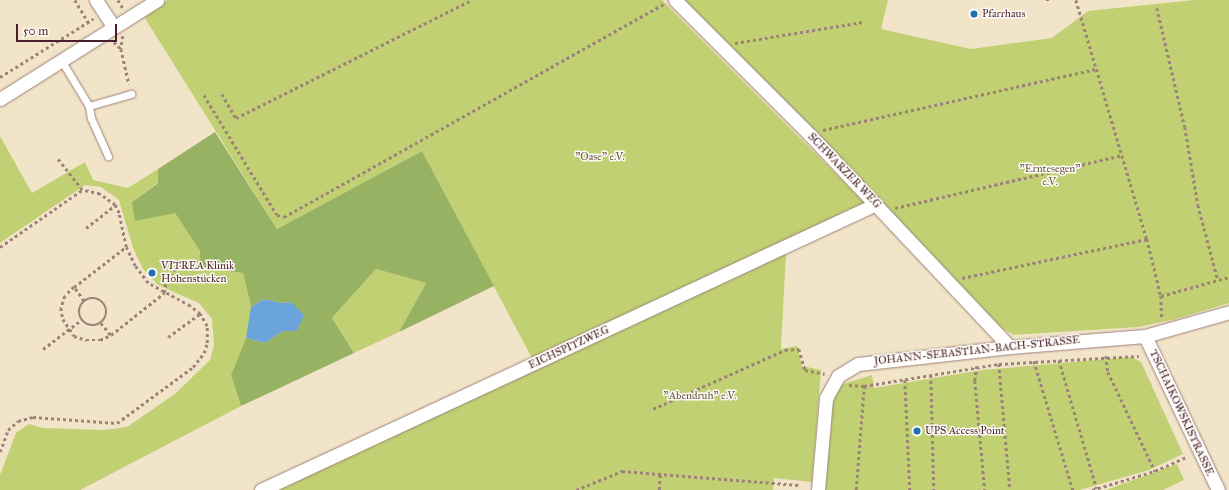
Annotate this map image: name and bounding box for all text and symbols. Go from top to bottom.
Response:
place label: Pfarrhaus [982,7,1025,21]
marker: Pfarrhaus [969,9,979,19]
scale bar [18,16,119,42]
text: 50 m [23,24,48,38]
street label: SCHWARZER WEG [805,131,883,211]
park label: "Oase" e.V. [575,150,625,164]
park label: "Erntesegen" e.V. [1020,163,1080,189]
place label: VITREA Klinik Hohenstücken [161,260,234,286]
marker: VITREA Klinik Hohenstücken [146,267,158,279]
street label: EICHSPITZWEG [527,324,611,372]
street label: JOHANN-SEBASTIAN-BACH-STRASSE [873,334,1081,368]
street label: TSCHAIKOWSKISTRASSE [1146,348,1216,478]
park label: "Abendruh" e.V. [664,389,736,403]
place label: UPS Access Point [925,424,1005,438]
marker: UPS Access Point [912,426,922,436]

